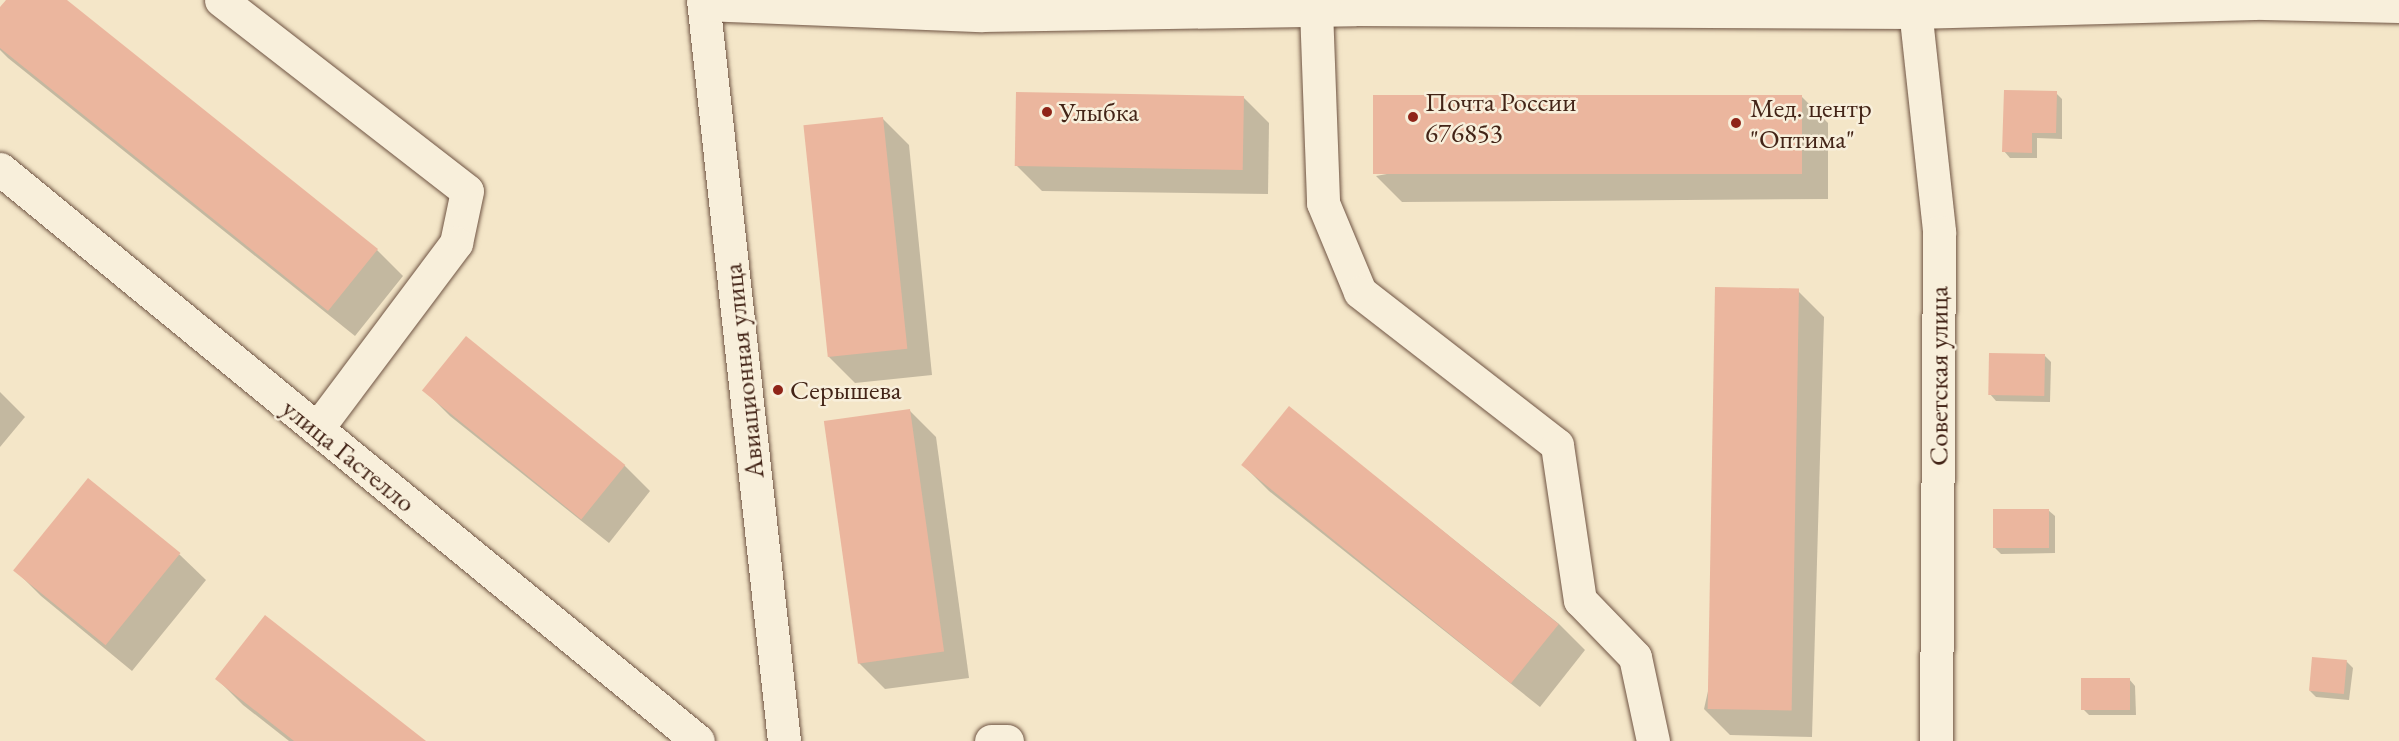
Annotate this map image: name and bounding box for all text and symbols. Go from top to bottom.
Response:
place label: Почта России 676853 [1425,85,1577,148]
place label: Мед. центр "Оптима" [1750,91,1872,154]
place label: Улыбка [1059,96,1139,128]
marker: Улыбка [1040,105,1054,119]
marker: Почта России 676853 [1406,110,1420,124]
marker: Мед. центр "Оптима" [1727,114,1745,132]
street label: Авиационная улица [716,262,770,480]
street label: Советская улица [1922,286,1954,466]
place label: Серышева [790,374,902,406]
marker: Серышева [771,383,785,397]
street label: улица Гастелло [276,391,422,519]

